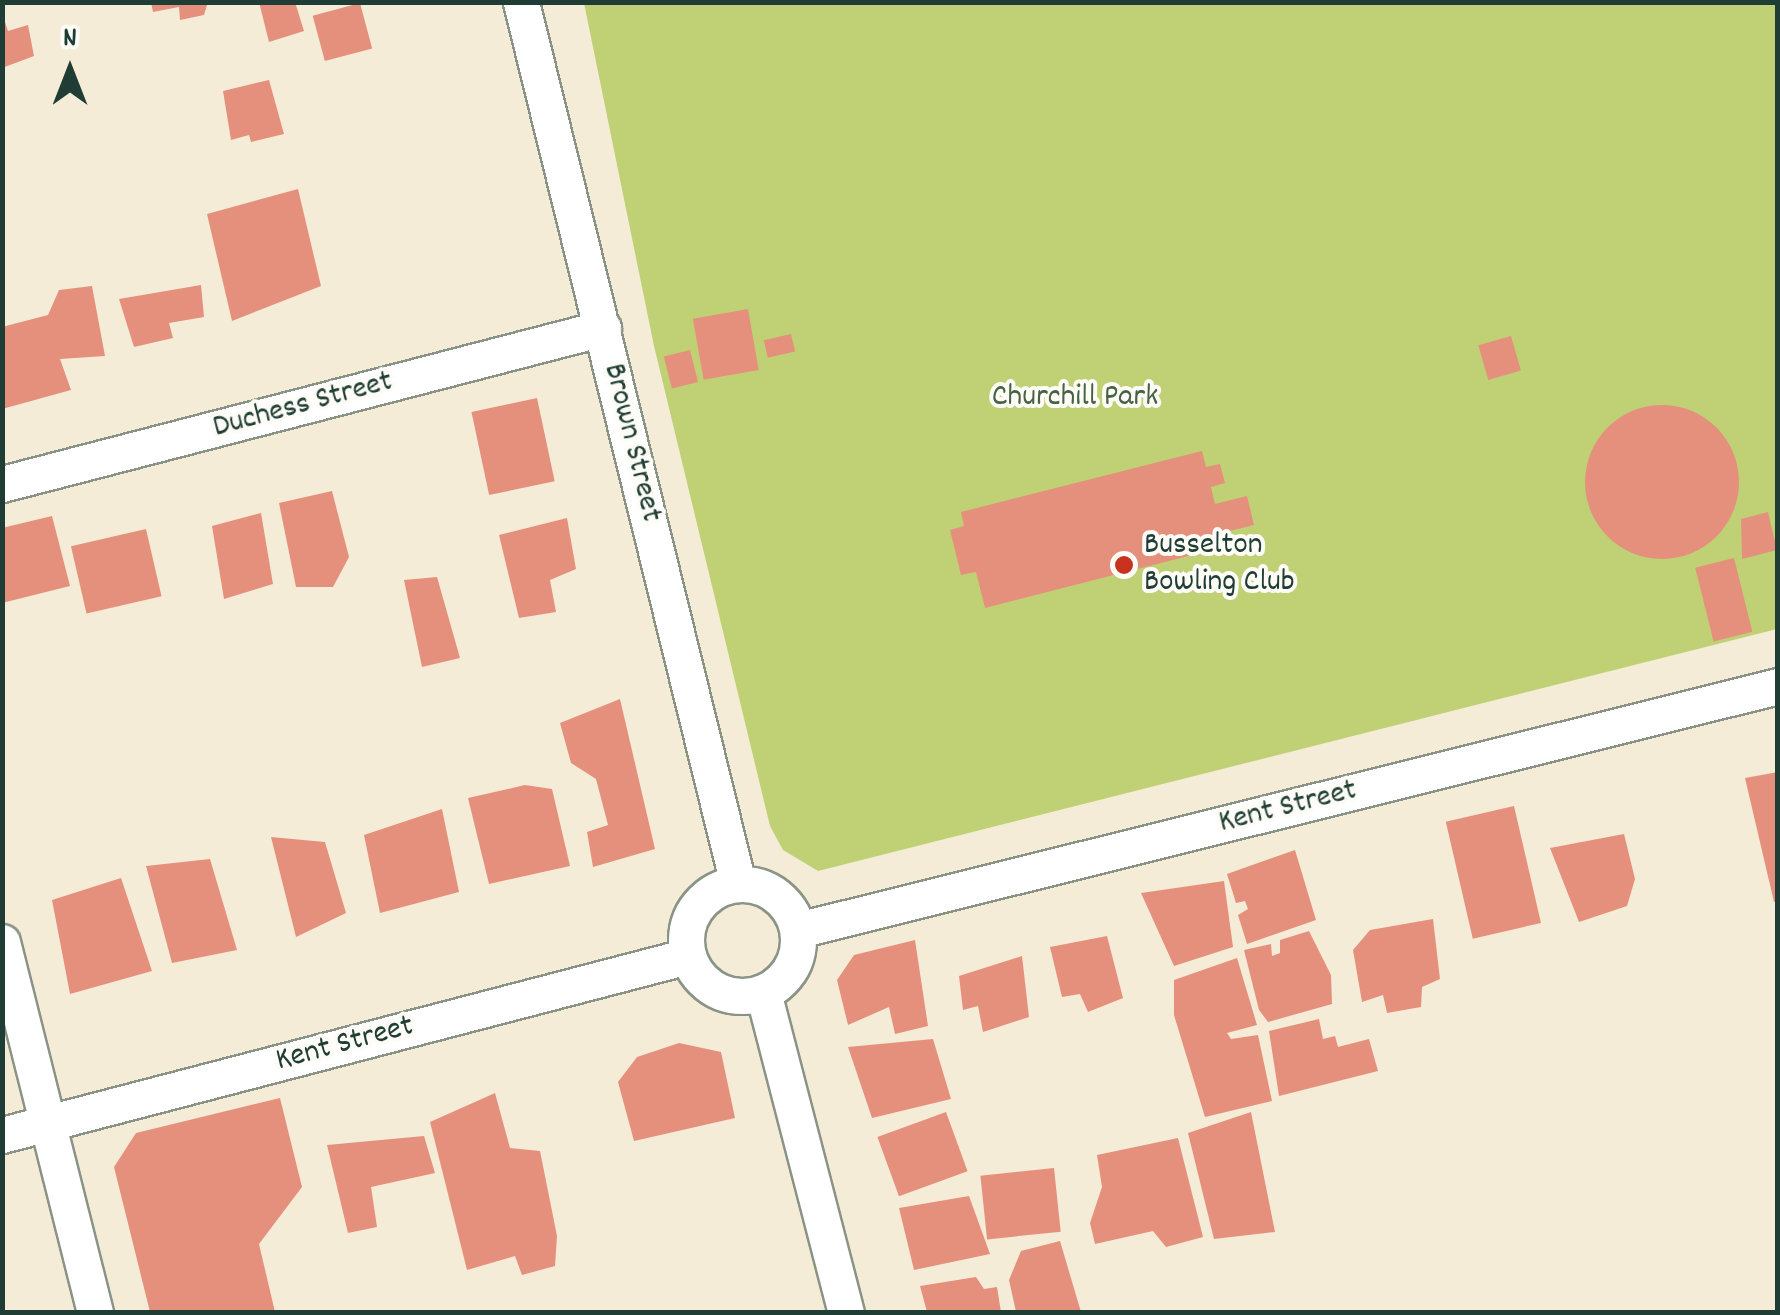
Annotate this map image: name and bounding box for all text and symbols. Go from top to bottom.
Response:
north arrow [20,20,120,120]
text: N [63,20,77,60]
street label: Brown Street [593,360,669,526]
street label: Duchess Street [209,364,397,448]
park label: Churchill Park [992,379,1158,417]
place label: Busselton Bowling Club [1144,528,1295,603]
marker: Busselton Bowling Club [1113,554,1135,576]
street label: Kent Street [1215,772,1361,844]
street label: Kent Street [272,1008,418,1082]

